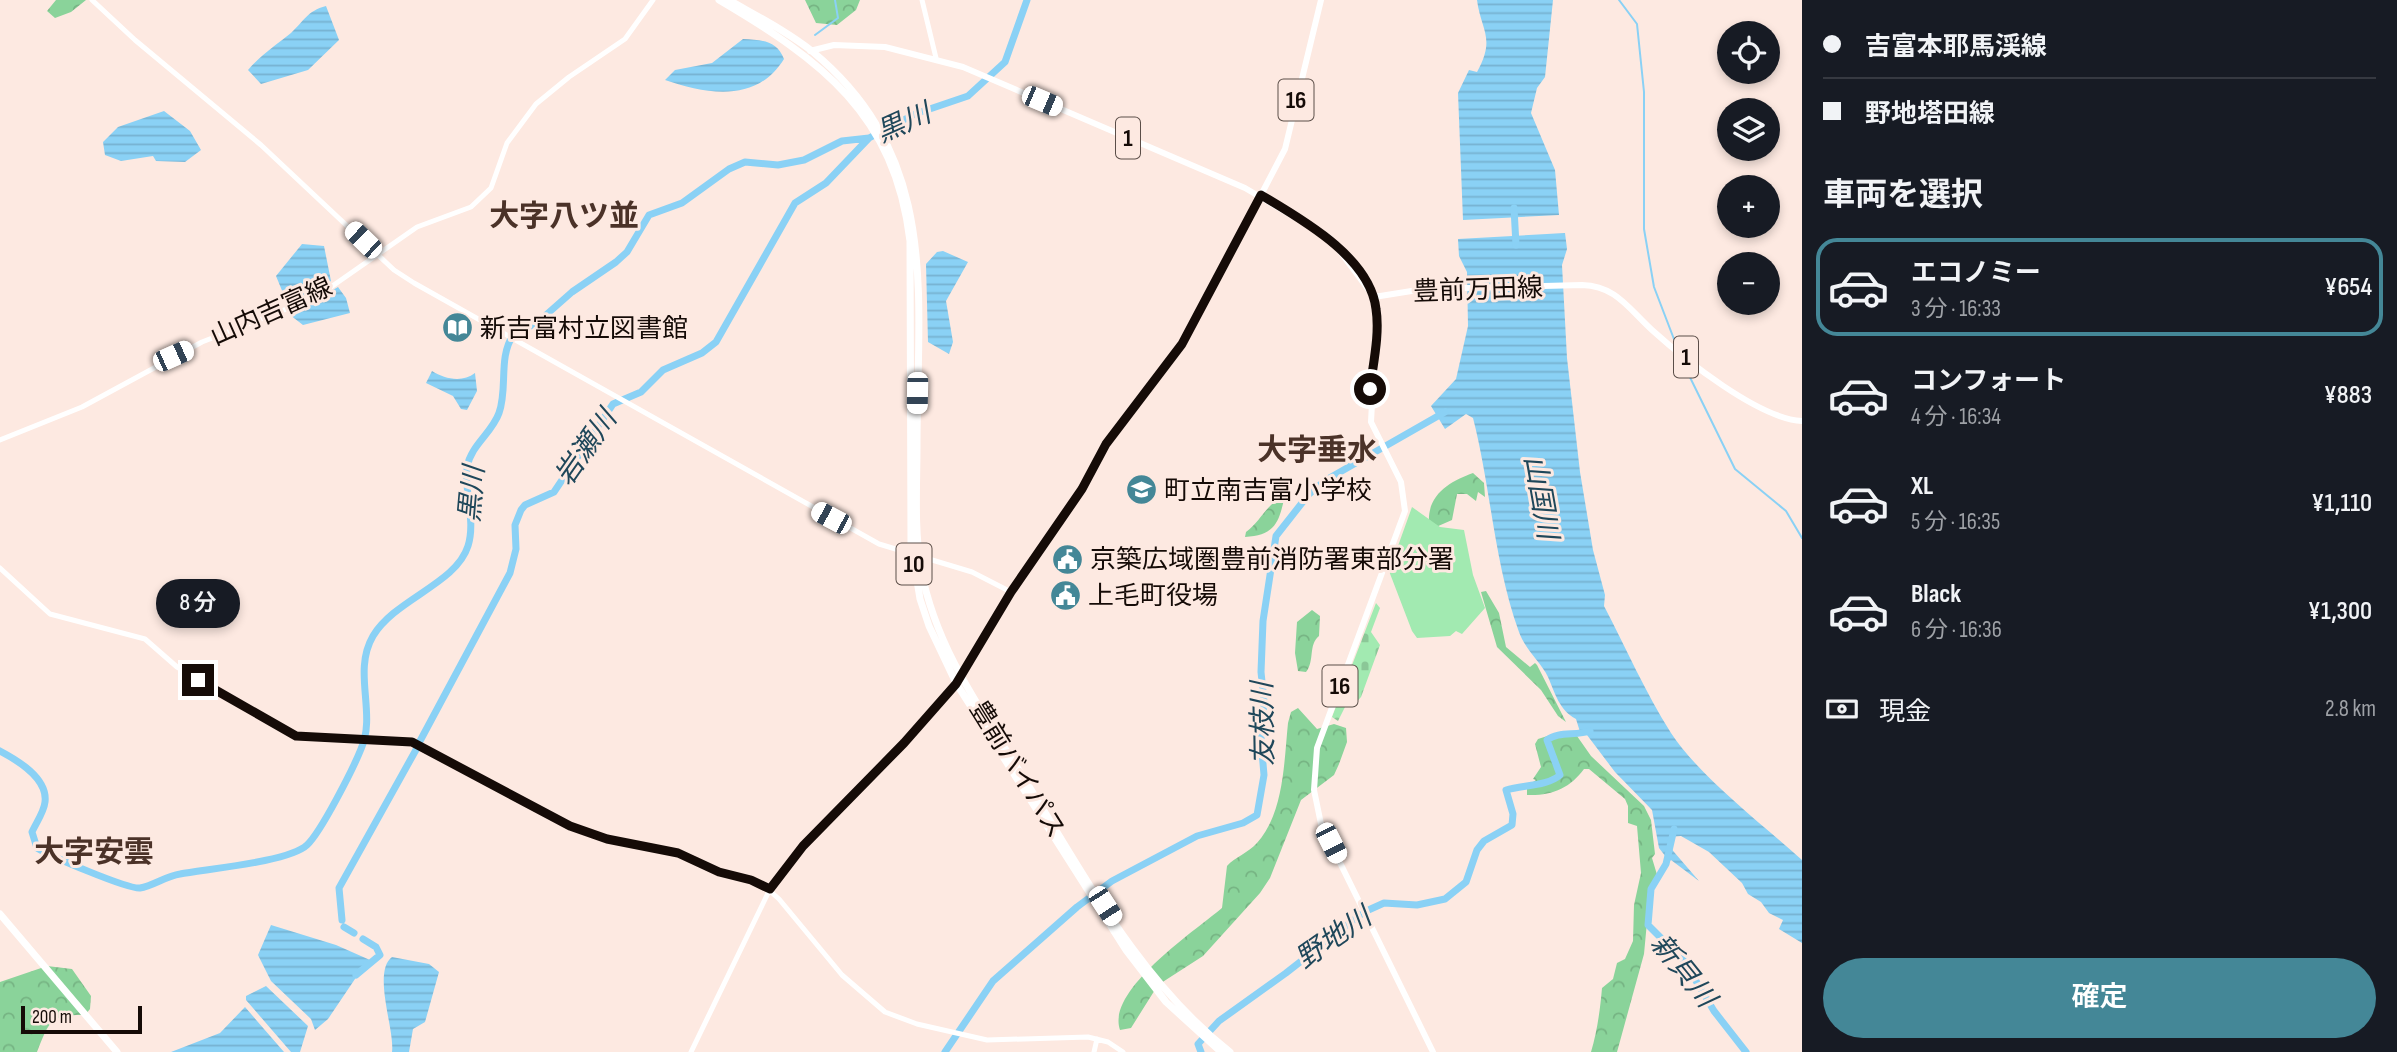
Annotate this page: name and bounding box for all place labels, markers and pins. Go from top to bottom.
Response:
library icon: 新吉富村立図書館 [440,311,474,345]
place label: 新吉富村立図書館 [480,314,688,345]
school or university icon: 町立南吉富小学校 [1124,473,1158,507]
place label: 町立南吉富小学校 [1164,476,1372,507]
public building icon: 京築広域圏豊前消防署東部分署 [1050,542,1084,576]
place label: 京築広域圏豊前消防署東部分署 [1090,545,1454,576]
public building icon: 上毛町役場 [1048,578,1082,612]
place label: 上毛町役場 [1088,581,1218,612]

